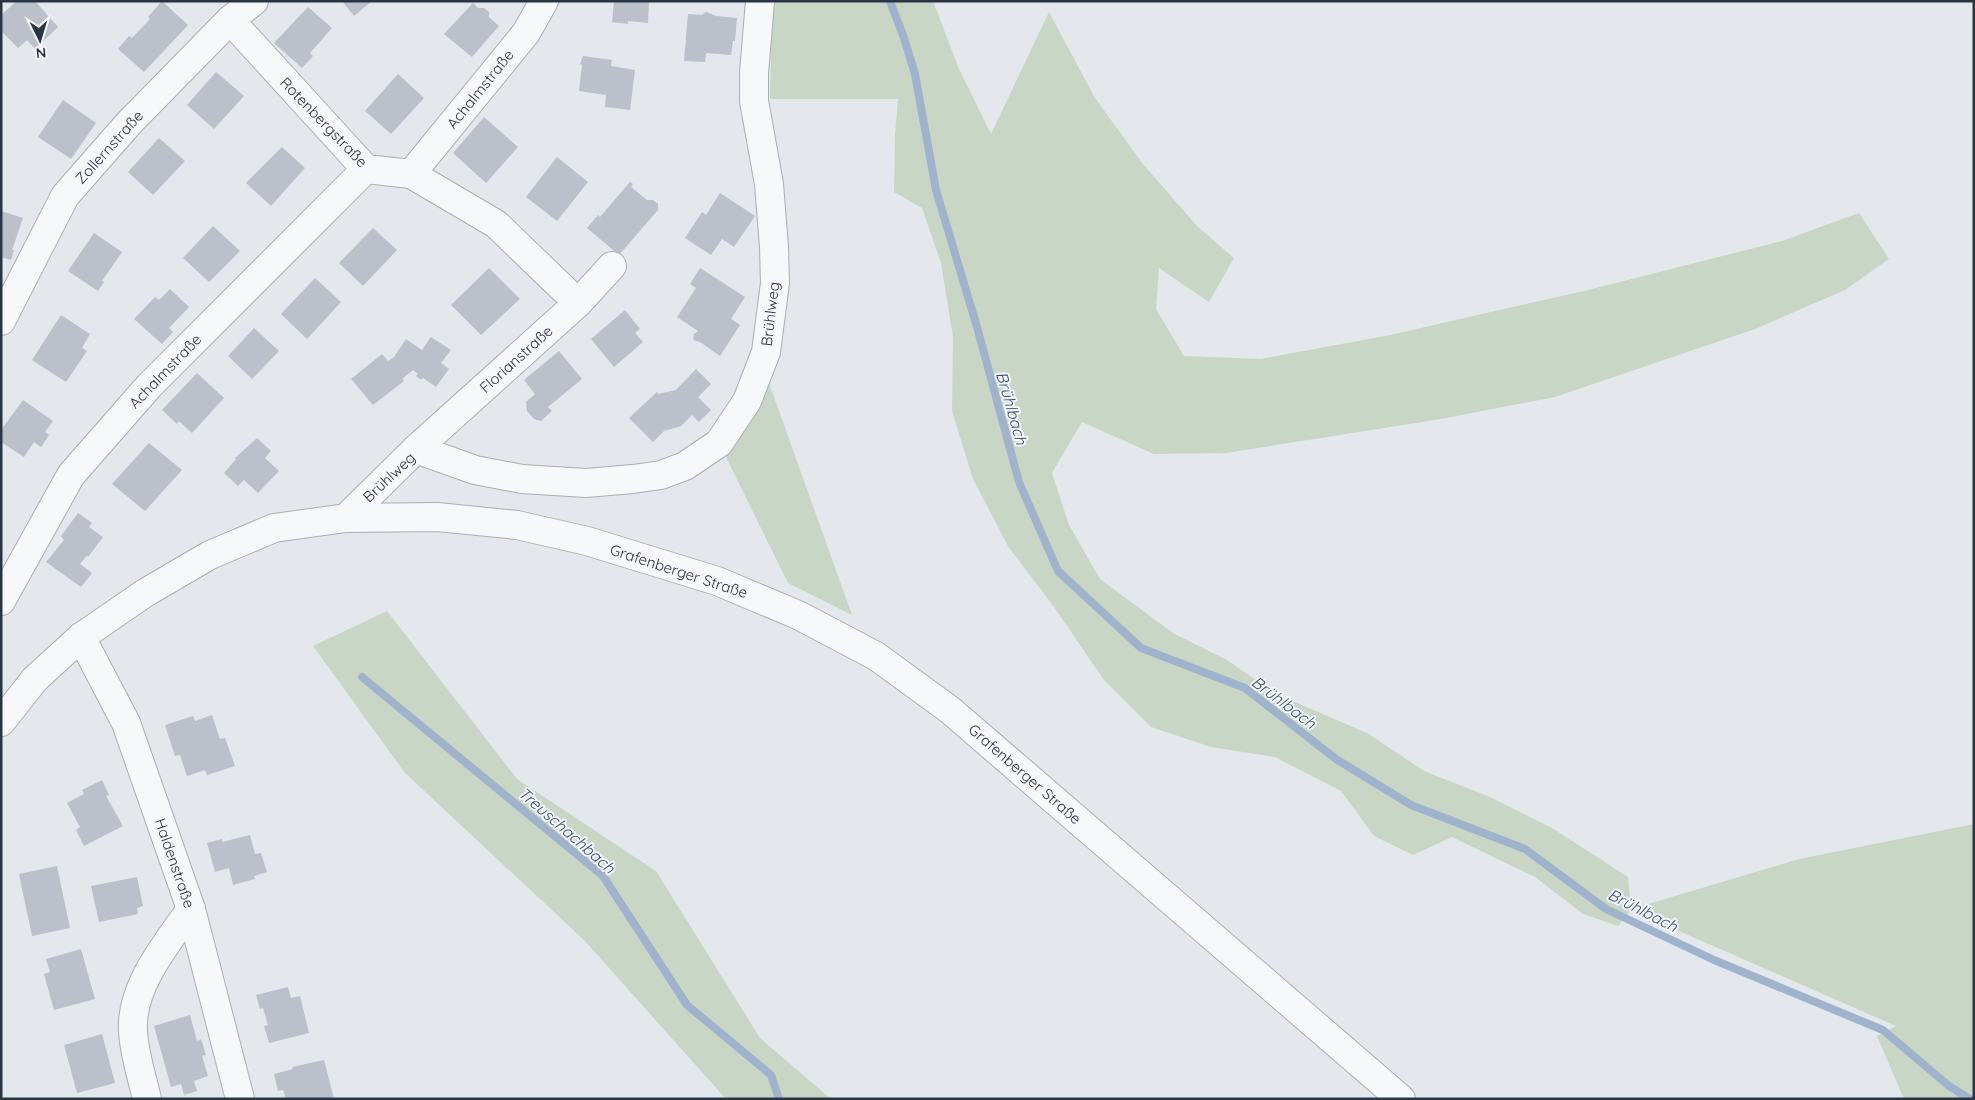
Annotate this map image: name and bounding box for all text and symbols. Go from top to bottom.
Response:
north arrow [15,15,65,65]
text: N [35,44,47,62]
street label: Achalmstraße [442,45,518,133]
street label: Rotenbergstraße [276,73,372,171]
street label: Zollernstraße [71,106,147,188]
street label: Brühlweg [757,281,783,347]
street label: Florianstraße [475,321,557,397]
street label: Achalmstraße [125,330,205,412]
water label: Brühlbach [992,369,1032,448]
street label: Brühlweg [359,448,419,506]
street label: Grafenberger Straße [608,540,750,602]
water label: Brühlbach [1248,671,1321,733]
street label: Grafenberger Straße [965,720,1085,828]
water label: Treuschachbach [515,783,620,878]
street label: Haldenstraße [151,816,199,910]
water label: Brühlbach [1605,884,1682,936]

